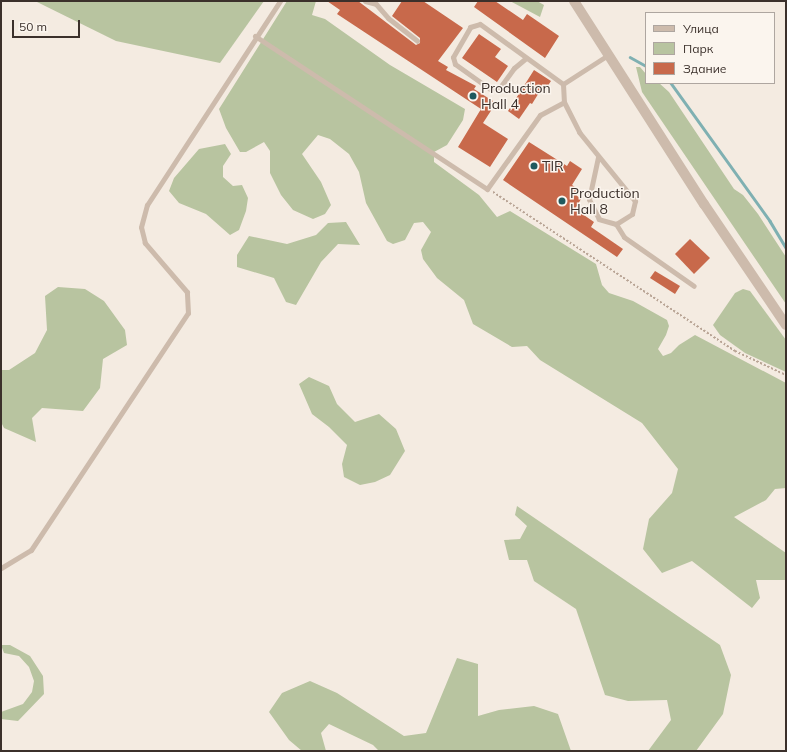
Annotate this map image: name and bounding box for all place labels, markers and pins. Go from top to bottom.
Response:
place label: Production Hall 4 [481,80,551,112]
marker: Production Hall 4 [468,91,478,101]
place label: TIR [542,158,564,174]
marker: TIR [529,161,539,171]
place label: Production Hall 8 [570,185,640,218]
marker: Production Hall 8 [557,196,567,206]

